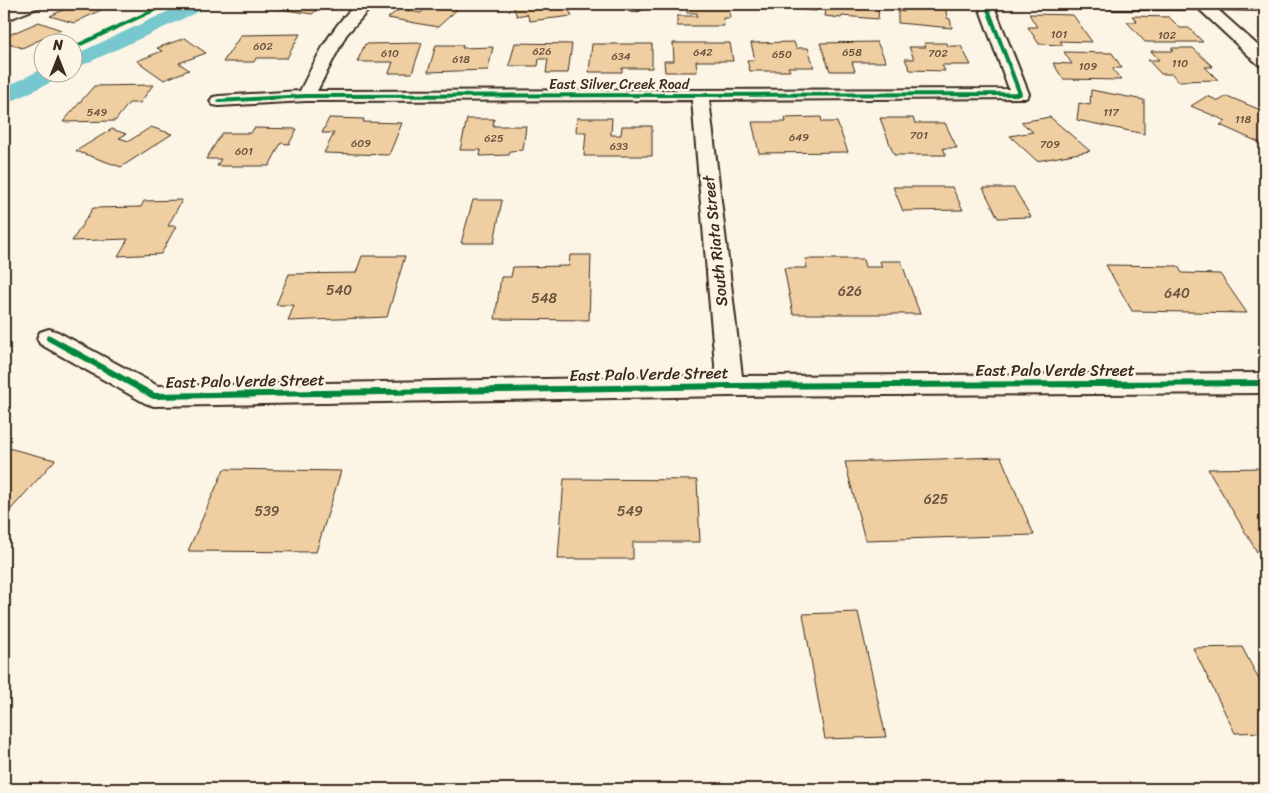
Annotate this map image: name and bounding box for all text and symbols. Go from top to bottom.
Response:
house number: 101 [1051,25,1067,44]
house number: 102 [1158,26,1177,45]
north arrow [32,32,82,82]
text: N [52,33,63,58]
house number: 602 [253,37,273,56]
house number: 626 [533,42,551,61]
house number: 642 [693,43,713,62]
house number: 658 [842,43,862,62]
house number: 610 [381,44,399,63]
house number: 702 [928,44,948,63]
house number: 650 [772,45,792,64]
house number: 634 [611,47,631,66]
house number: 618 [452,50,470,69]
house number: 110 [1172,54,1188,73]
house number: 109 [1079,57,1097,76]
street label: East Silver Creek Road [549,72,691,97]
house number: 549 [87,103,107,122]
house number: 117 [1103,103,1120,122]
house number: 118 [1235,110,1251,129]
house number: 701 [910,126,928,145]
house number: 649 [789,128,809,147]
house number: 625 [484,129,504,148]
house number: 609 [351,134,371,153]
house number: 709 [1040,135,1060,154]
house number: 633 [610,137,628,156]
house number: 601 [235,142,253,161]
street label: South Riata Street [694,174,736,308]
house number: 540 [326,278,352,303]
house number: 626 [838,279,862,304]
house number: 640 [1164,281,1190,306]
house number: 548 [531,286,557,311]
street label: East Palo Verde Street [975,356,1135,385]
street label: East Palo Verde Street [569,358,729,390]
street label: East Palo Verde Street [165,365,325,397]
house number: 625 [924,487,949,512]
house number: 539 [255,499,280,524]
house number: 549 [617,499,643,524]

